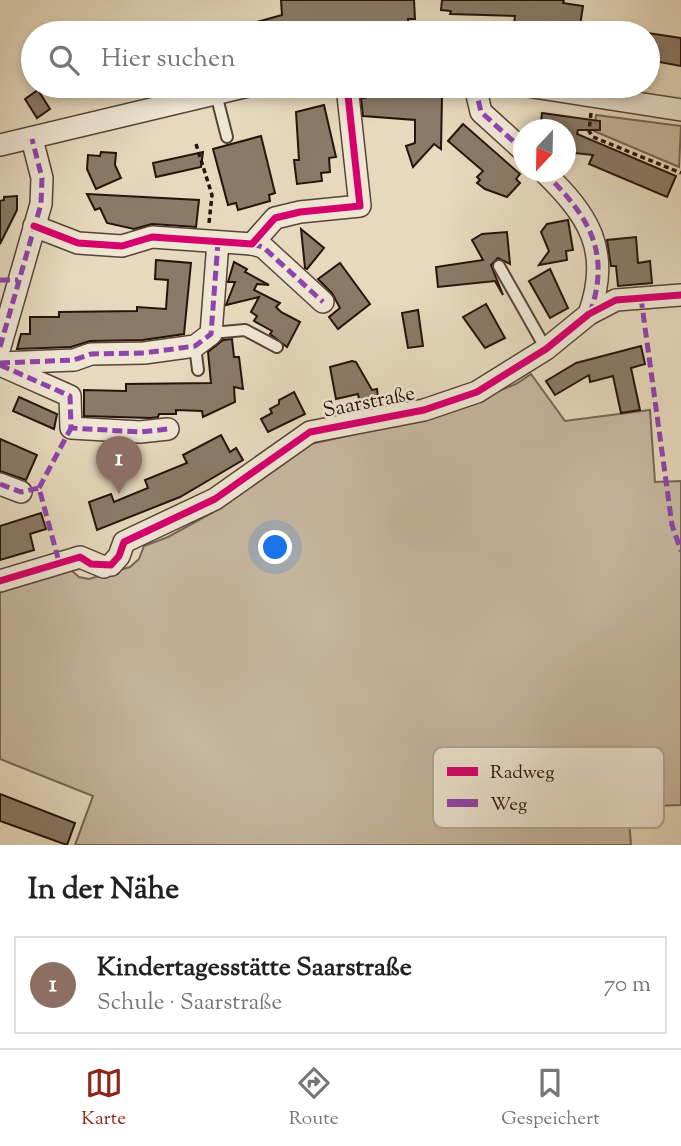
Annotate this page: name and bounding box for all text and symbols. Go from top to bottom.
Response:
search box [21,21,660,98]
icon: search [45,41,83,79]
text: Hier suchen [101,41,236,78]
north arrow [513,119,576,182]
street label: Saarstraße [320,379,418,427]
pin: 1 [96,436,142,494]
your location [258,530,292,564]
legend [433,747,664,828]
text: Radweg [490,760,554,787]
text: Weg [490,792,527,819]
text: In der Nähe [28,869,179,912]
text: Kindertagesstätte Saarstraße [97,950,412,987]
text: 1 [49,969,57,1002]
text: 70 m [604,969,651,1002]
text: Schule · Saarstraße [97,987,282,1020]
tab: Karte [81,1064,126,1133]
tab: Route [289,1064,339,1133]
tab: Gespeichert [501,1064,600,1133]

